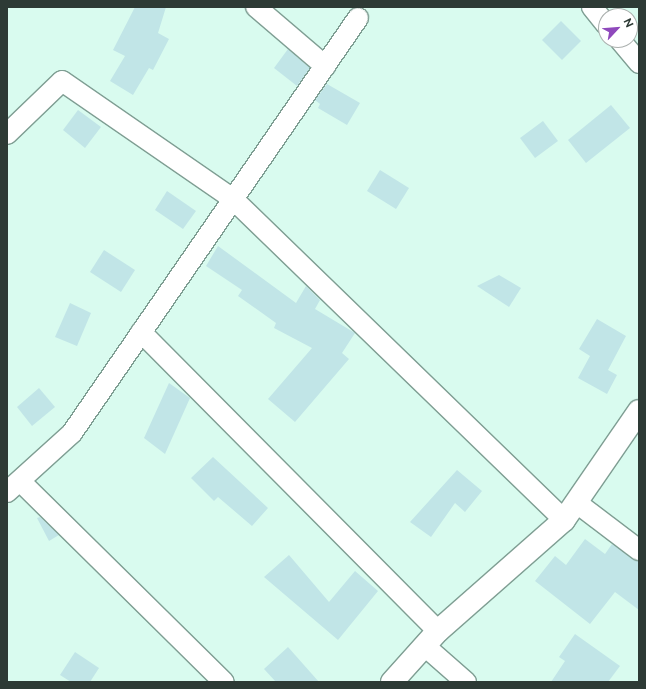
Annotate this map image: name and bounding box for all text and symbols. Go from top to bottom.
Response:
north arrow [598,8,638,48]
text: N [621,16,636,30]

